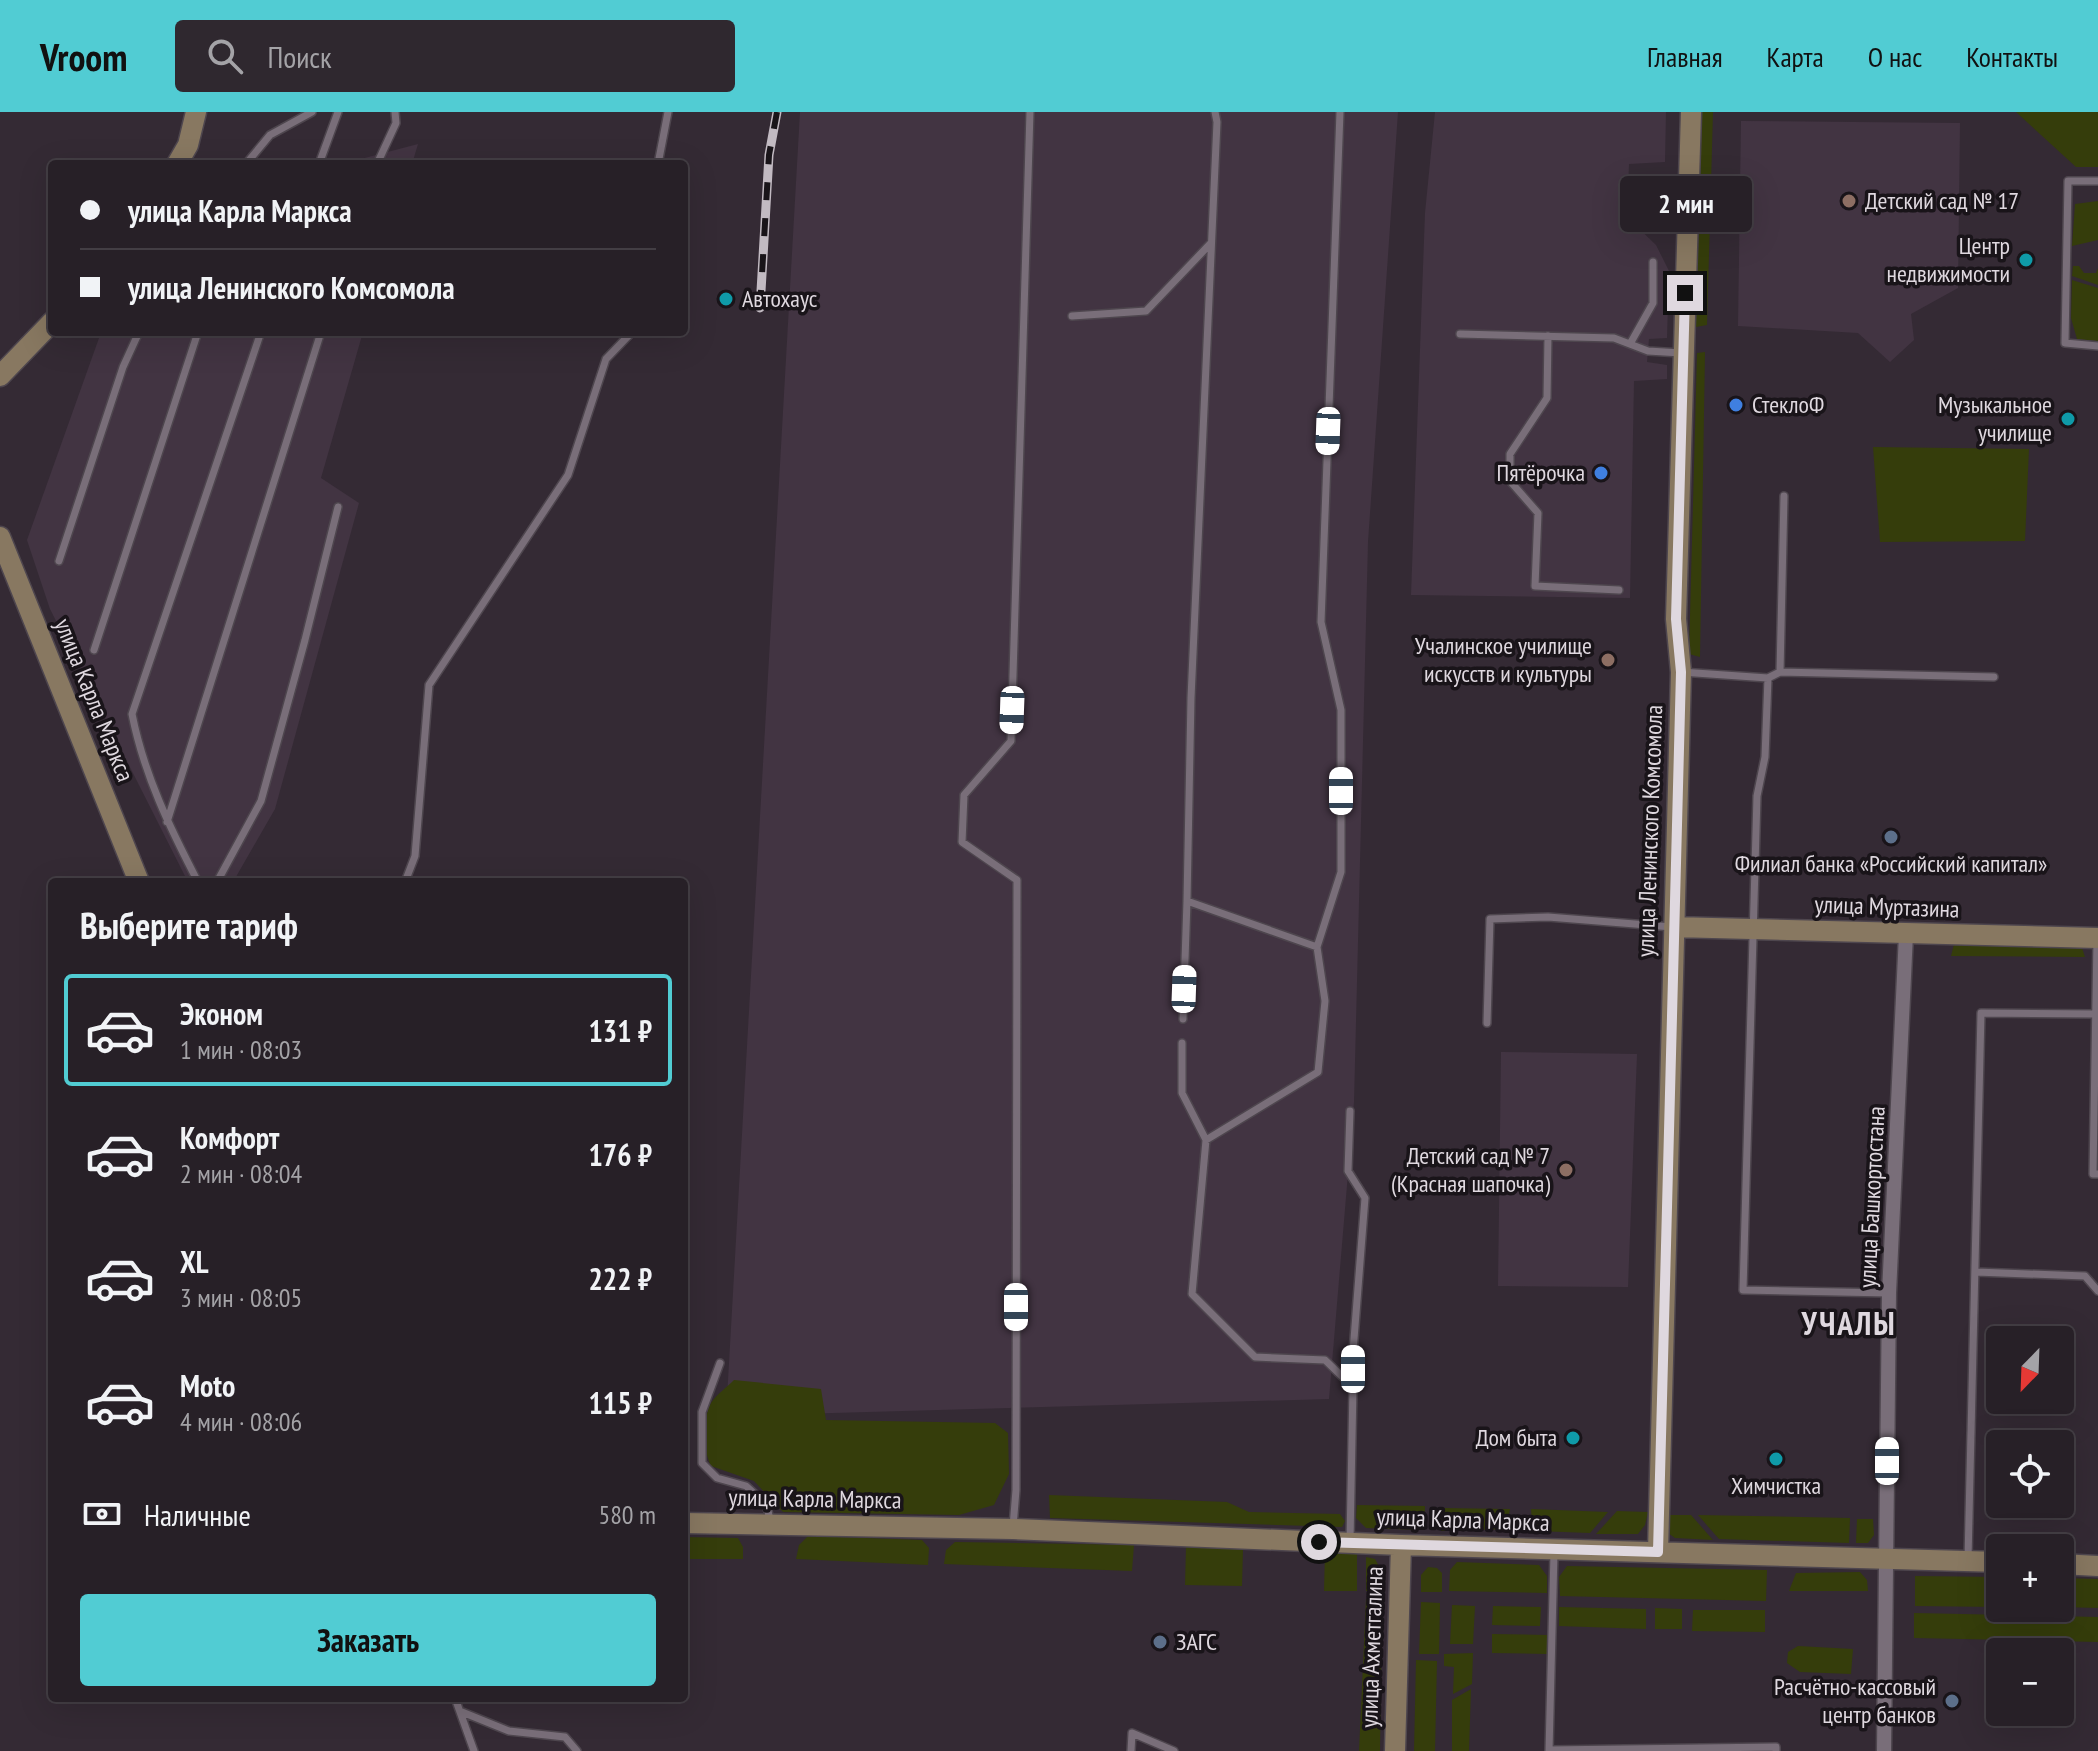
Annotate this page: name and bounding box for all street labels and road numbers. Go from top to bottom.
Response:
street label: улица Карла Маркса [48,614,141,786]
street label: улица Ленинского Комсомола [1630,704,1669,958]
street label: улица Муртазина [1814,888,1960,925]
street label: улица Башкортостана [1851,1105,1892,1289]
street label: улица Карла Маркса [728,1481,902,1516]
street label: улица Карла Маркса [1376,1501,1550,1538]
street label: улица Ахметгалина [1353,1566,1390,1728]

